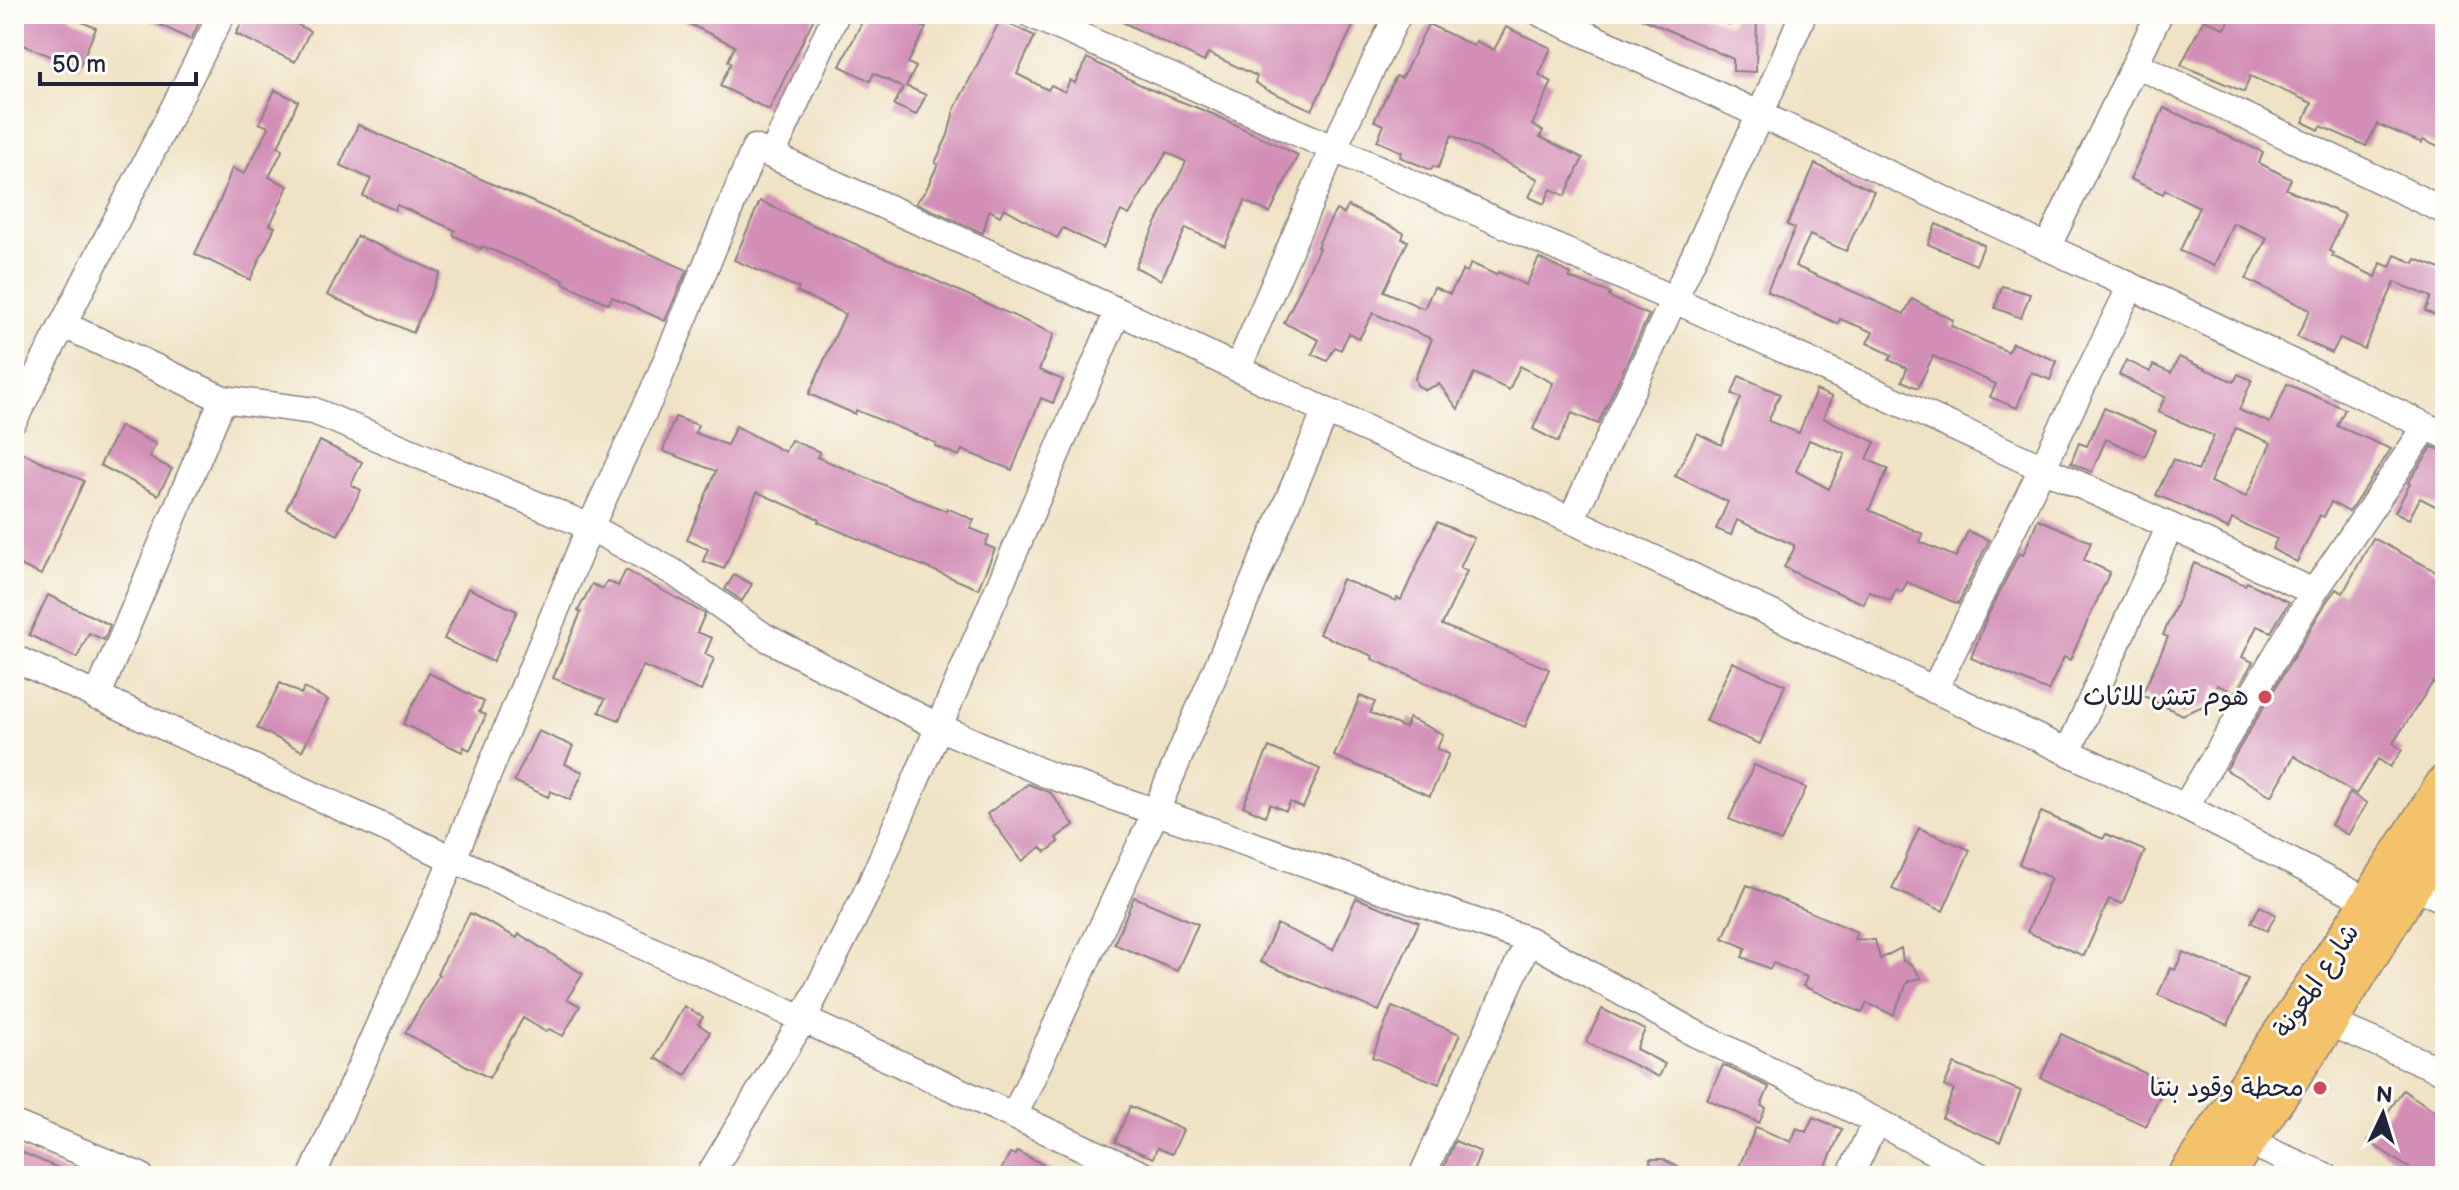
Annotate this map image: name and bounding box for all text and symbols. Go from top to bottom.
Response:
scale bar [40,36,196,86]
text: 50 m [52,50,106,79]
place label: هوم تتش للاثاث [2083,682,2249,716]
marker: هوم تتش للاثاث [2256,688,2274,706]
street label: شارع المعونة [2268,918,2367,1044]
place label: محطة وقود بنتا [2150,1073,2304,1104]
north arrow [2343,1074,2423,1154]
marker: محطة وقود بنتا [2311,1079,2329,1097]
text: N [2375,1082,2393,1110]

